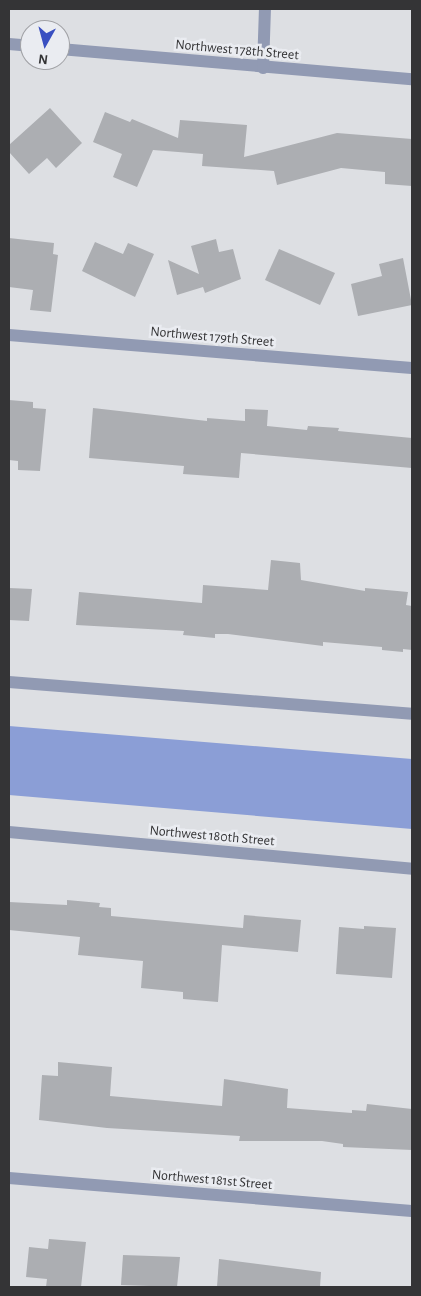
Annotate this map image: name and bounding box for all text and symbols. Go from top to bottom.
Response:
north arrow [20,20,70,70]
street label: Northwest 178th Street [175,36,299,64]
text: N [38,51,49,66]
street label: Northwest 179th Street [150,323,274,351]
street label: Northwest 180th Street [149,822,275,850]
street label: Northwest 181st Street [151,1166,273,1194]

